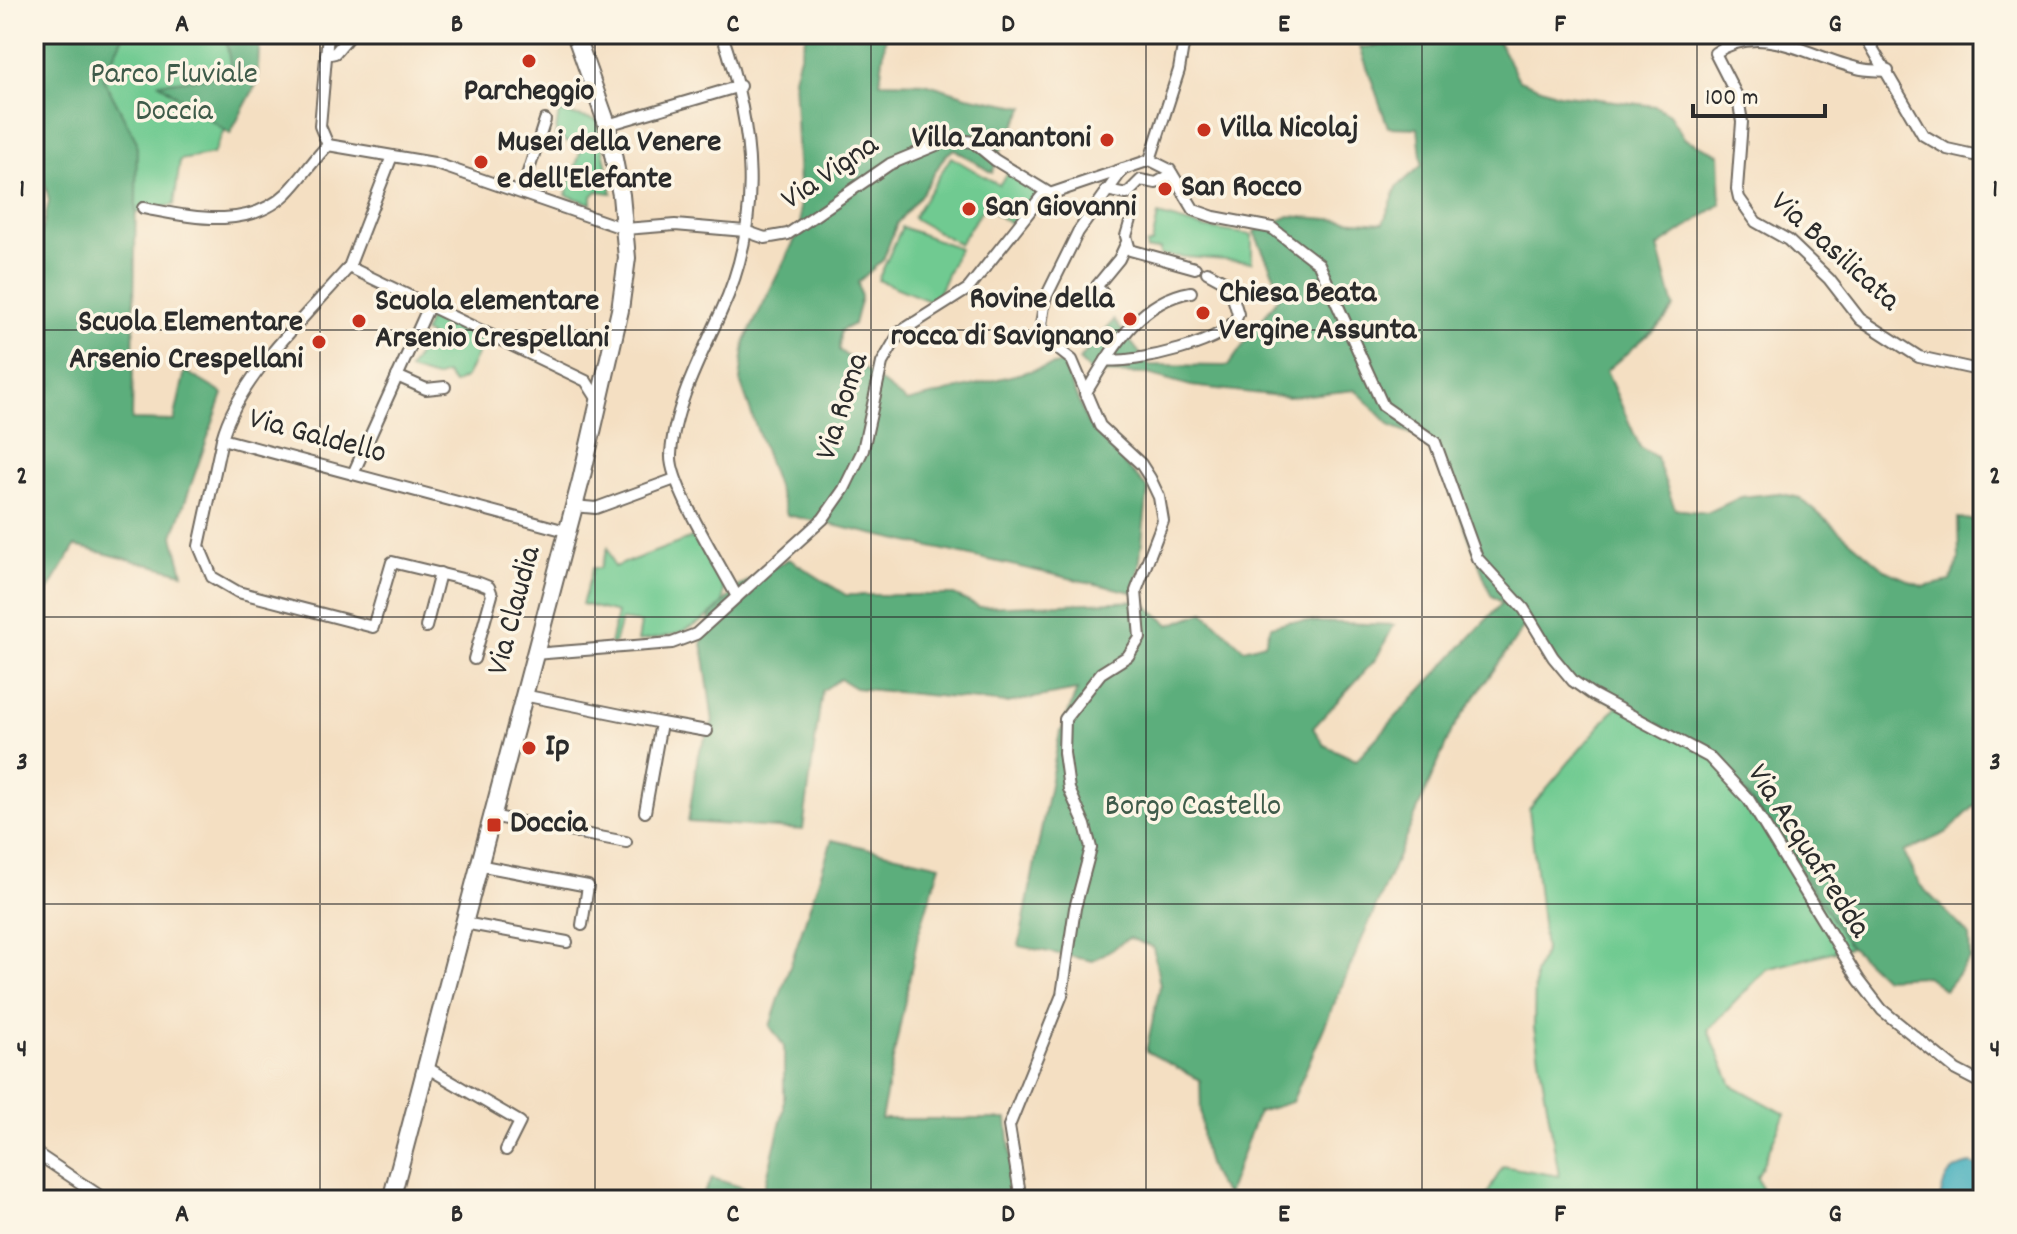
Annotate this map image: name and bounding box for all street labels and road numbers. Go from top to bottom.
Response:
street label: Via Vigna [773,124,890,223]
street label: Via Basilicata [1759,182,1910,325]
street label: Via Roma [805,346,883,467]
street label: Via Galdello [243,398,391,478]
street label: Via Claudia [477,540,556,681]
street label: Via Acquafredda [1733,756,1881,949]

